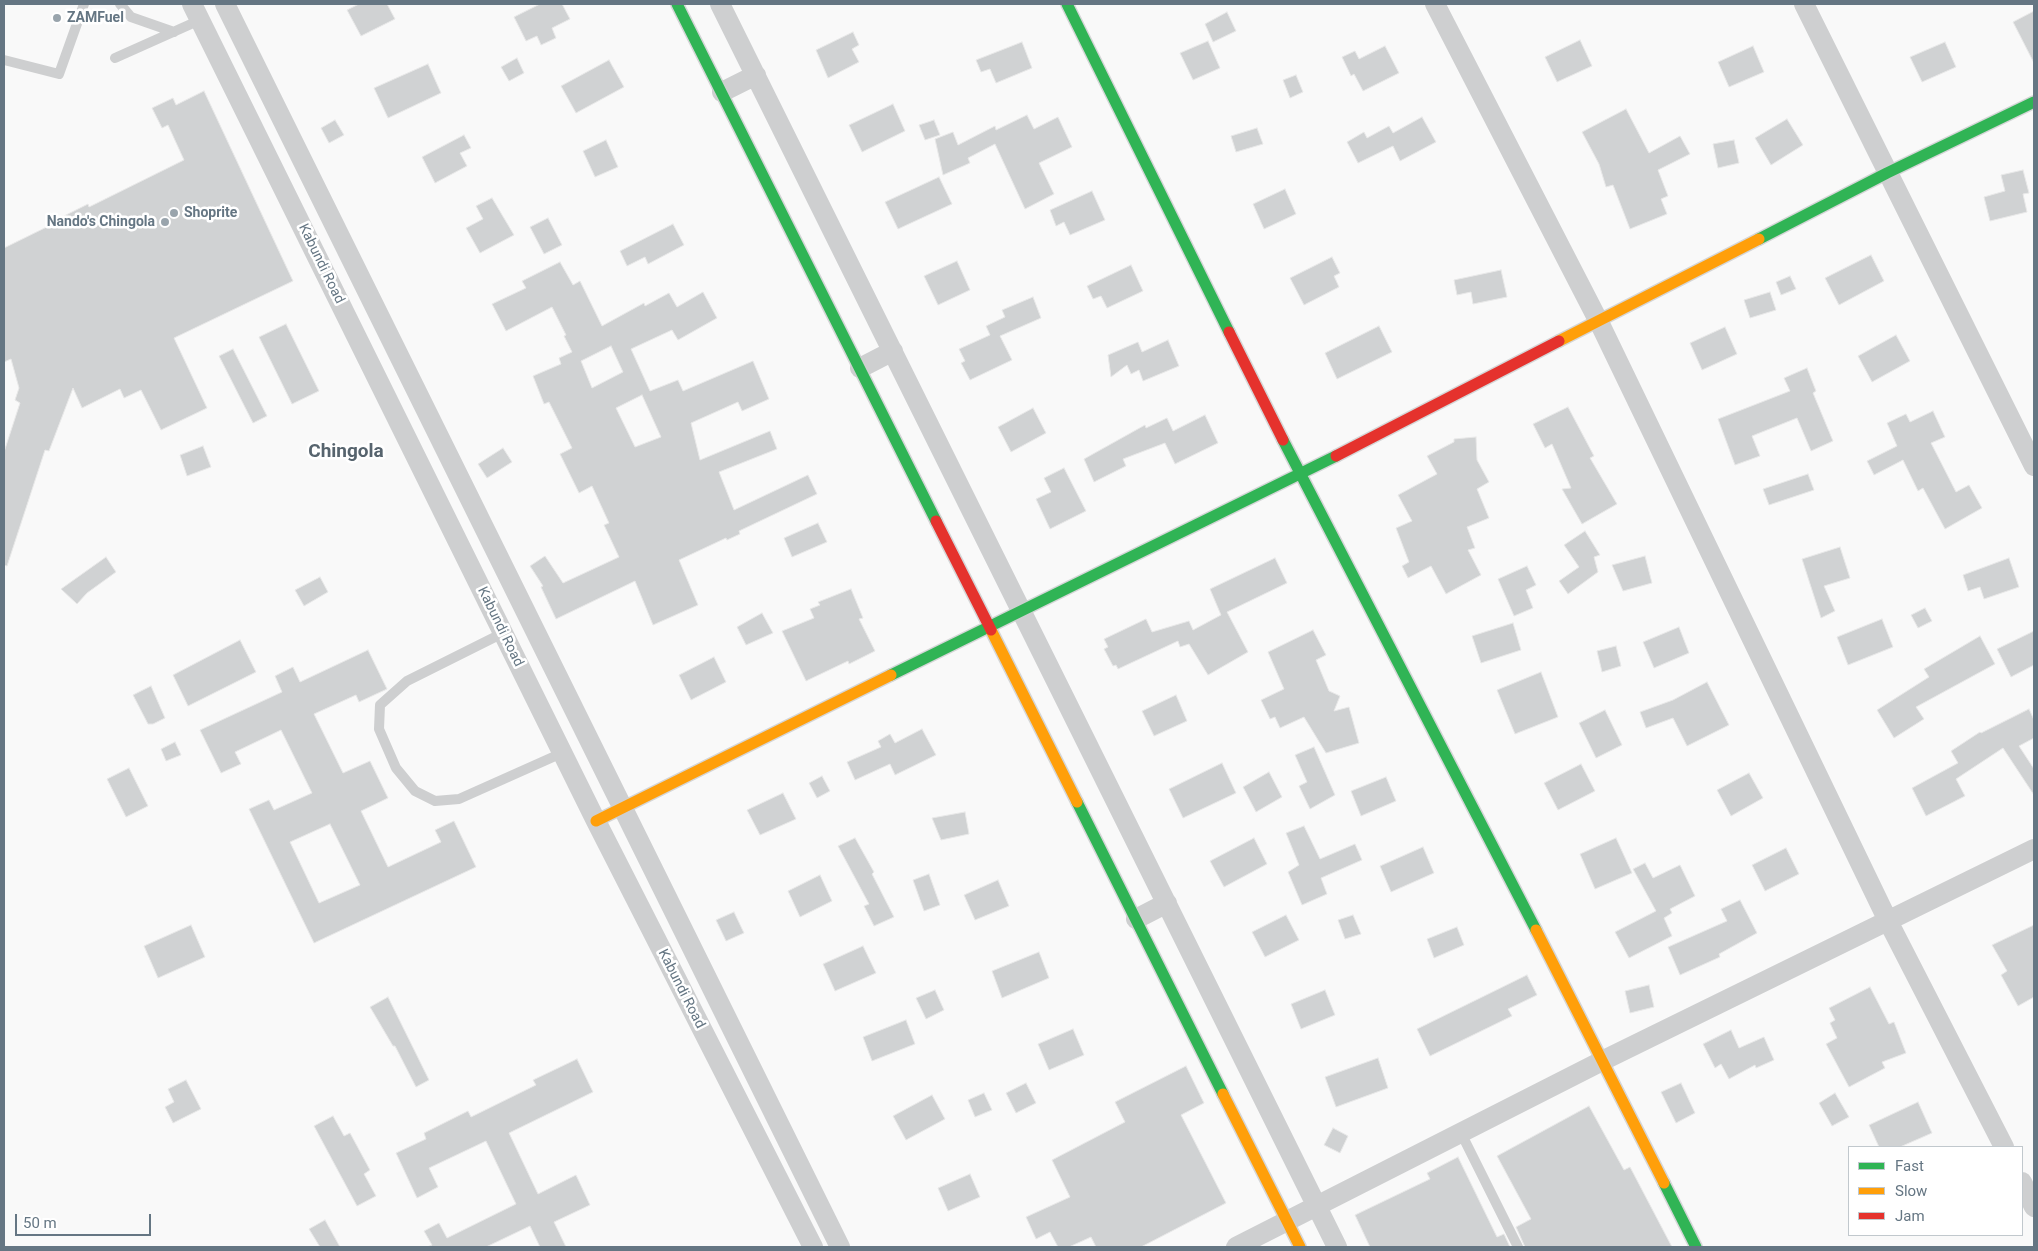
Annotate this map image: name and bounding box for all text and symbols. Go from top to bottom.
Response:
place label: ZAMFuel [67,10,124,26]
marker: ZAMFuel [51,12,63,24]
place label: Shoprite [184,205,237,221]
marker: Shoprite [168,207,180,219]
place label: Nando's Chingola [47,214,155,230]
marker: Nando's Chingola [159,216,171,228]
street label: Kabundi Road [294,221,348,307]
district label: Chingola [308,441,384,463]
street label: Kabundi Road [473,584,527,670]
street label: Kabundi Road [654,947,708,1031]
legend [1848,1146,2023,1236]
text: Fast [1895,1157,1924,1175]
text: Slow [1895,1182,1927,1200]
scale bar [18,1204,154,1236]
text: Jam [1895,1207,1925,1225]
text: 50 m [23,1214,57,1232]

